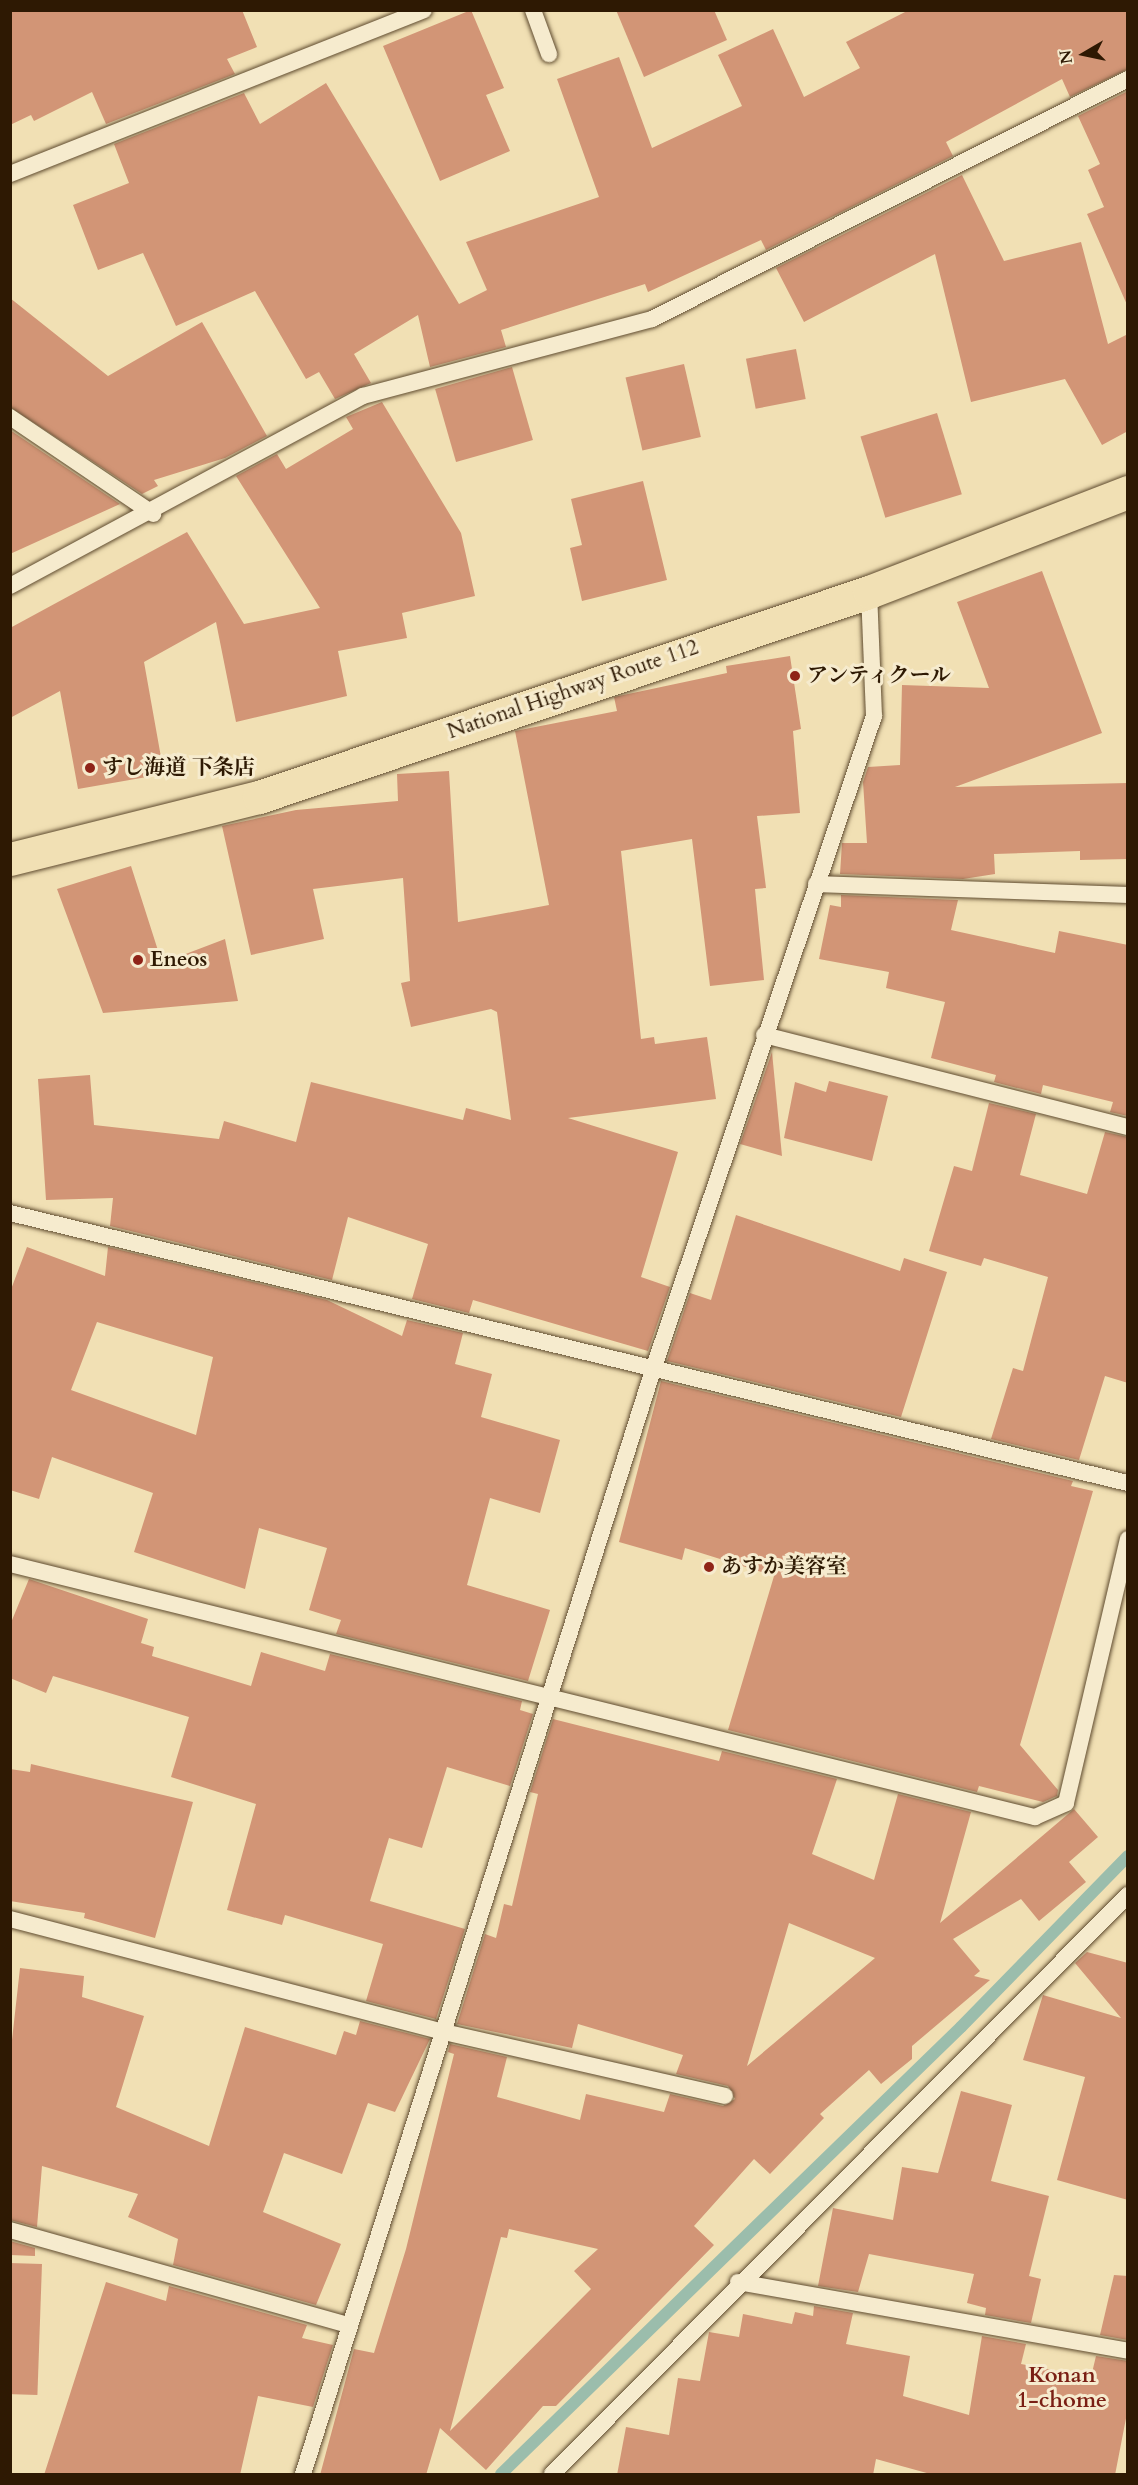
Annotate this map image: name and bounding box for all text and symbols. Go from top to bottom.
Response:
north arrow [1054,24,1114,84]
text: N [1054,48,1078,65]
street label: National Highway Route 112 [444,635,702,745]
place label: アンティクール [807,663,954,689]
marker: アンティクール [788,669,802,683]
place label: すし海道 下条店 [102,755,255,781]
marker: すし海道 下条店 [83,761,97,775]
place label: Eneos [150,947,207,973]
marker: Eneos [131,953,145,967]
place label: あすか美容室 [721,1554,847,1580]
marker: あすか美容室 [702,1560,716,1574]
district label: Konan 1-chome [1017,2362,1107,2414]

